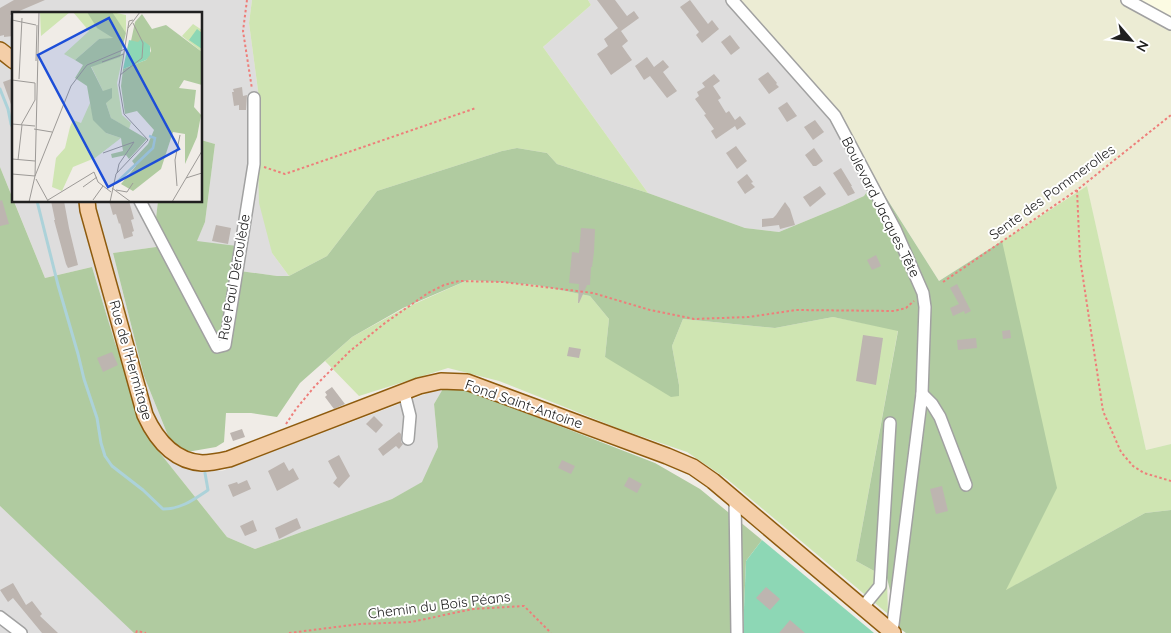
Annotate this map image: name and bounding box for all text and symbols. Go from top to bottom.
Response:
inset map [12,12,202,202]
north arrow [1106,15,1156,65]
text: N [1132,37,1153,55]
street label: Boulevard Jacques Tête [838,134,924,280]
street label: Sente des Pommerolles [985,140,1119,244]
street label: Rue Paul Déroulède [214,213,254,341]
street label: Rue de l'Hermitage [105,298,157,422]
street label: Fond Saint-Antoine [463,375,585,433]
street label: Chemin du Bois Péans [367,587,511,623]

